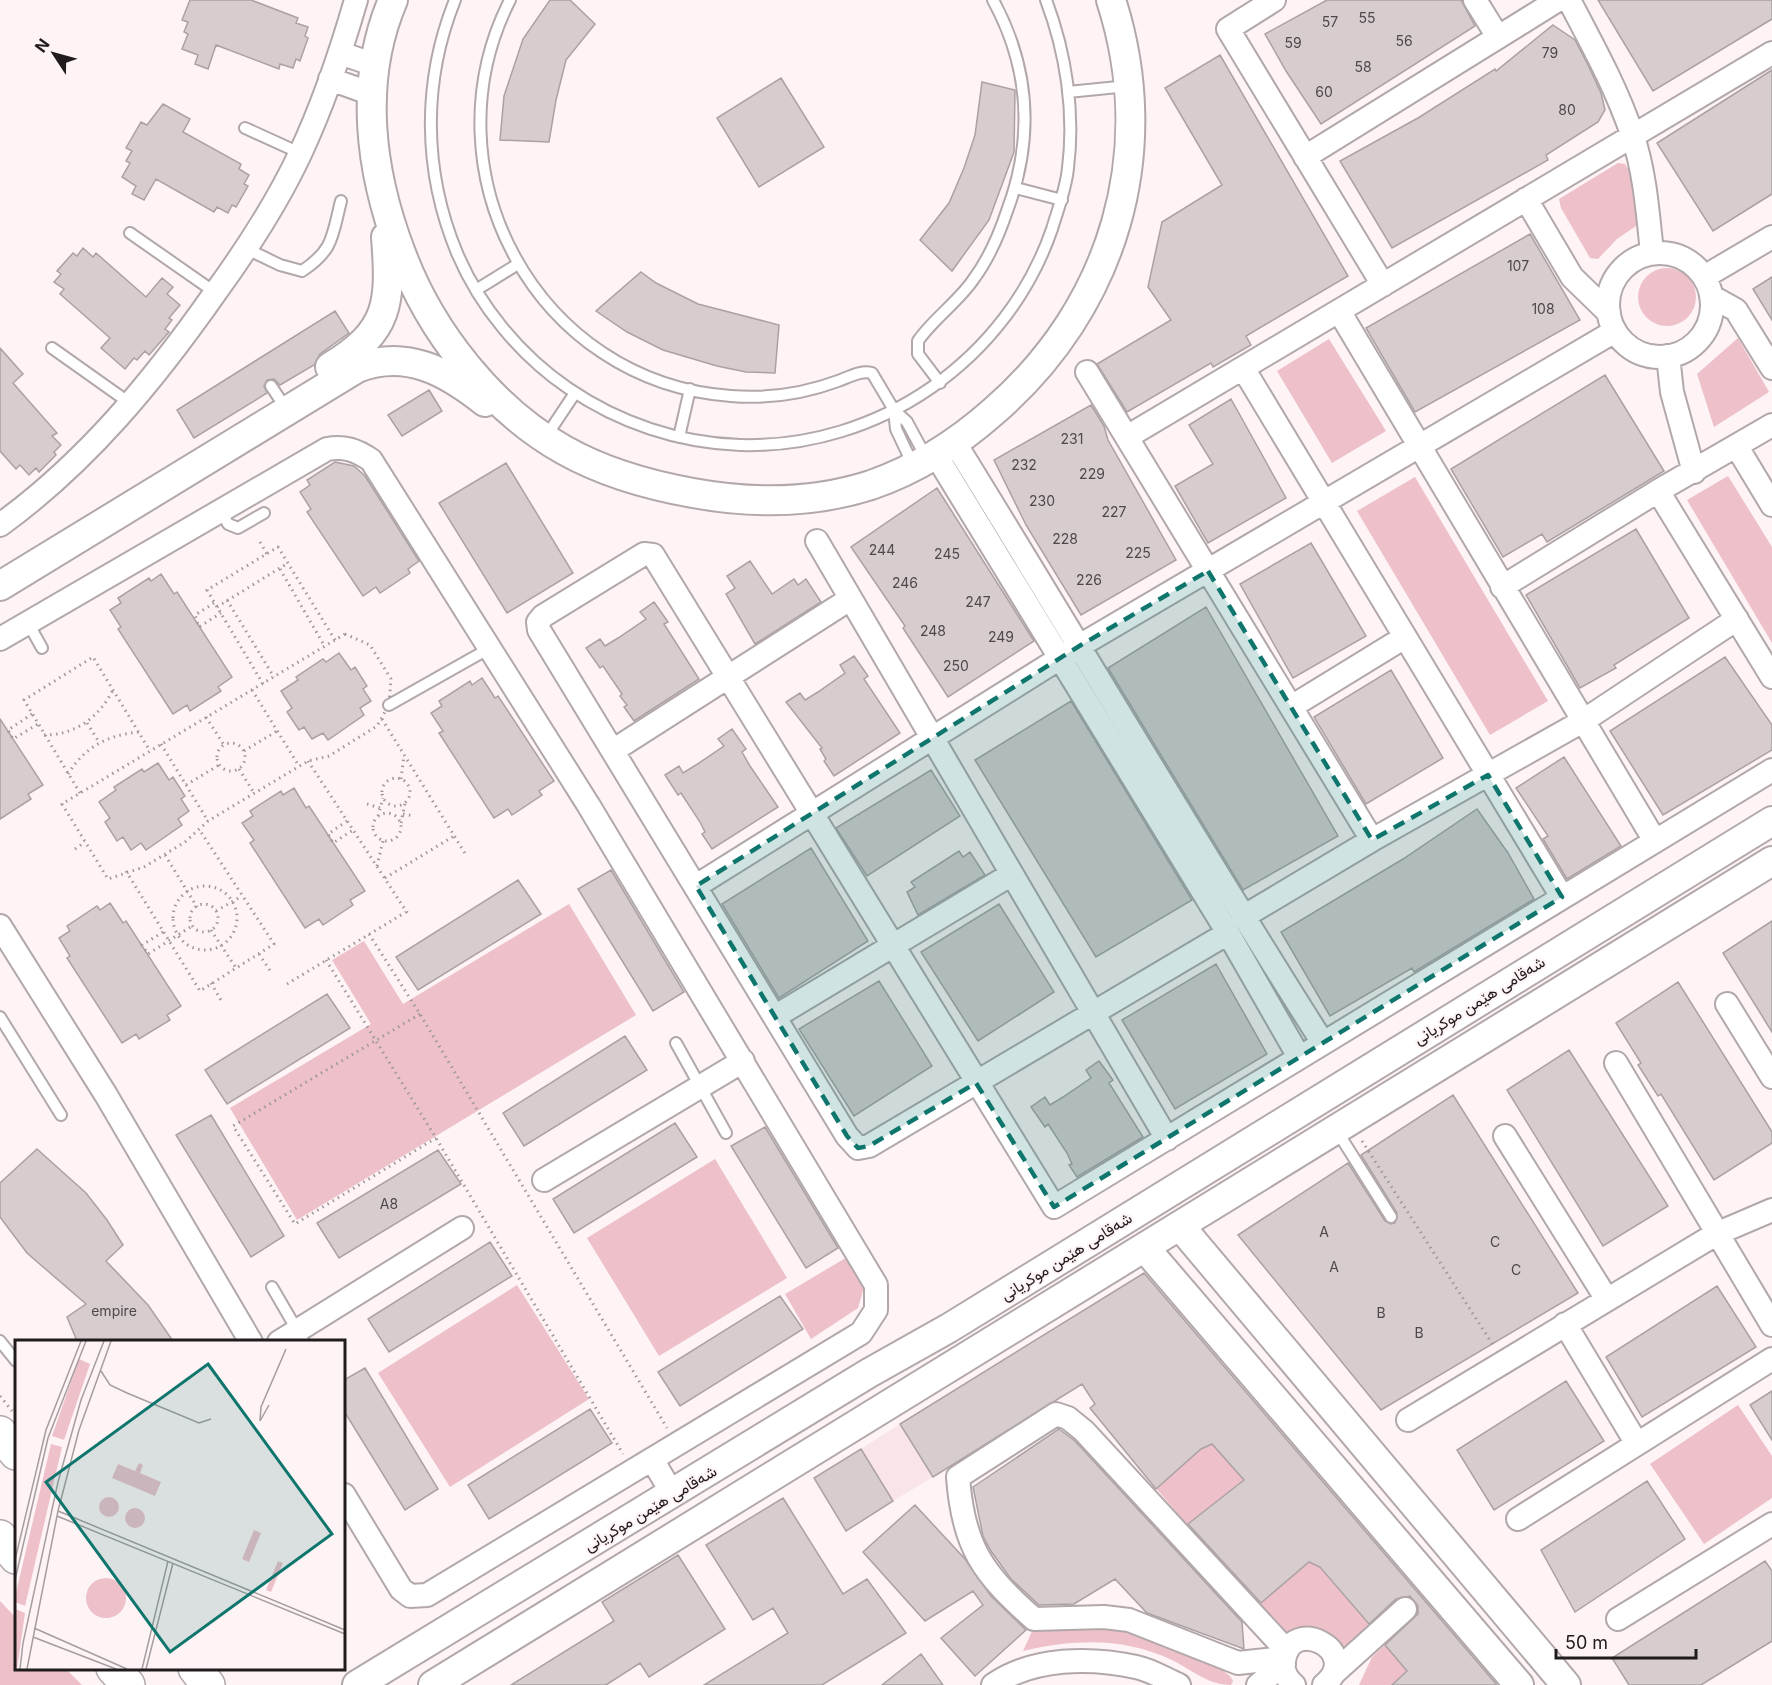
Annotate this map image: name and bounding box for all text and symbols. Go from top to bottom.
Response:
house number: 55 [1358,9,1376,26]
house number: 57 [1322,13,1338,30]
north arrow [24,24,84,84]
house number: 56 [1395,32,1413,49]
text: N [30,34,54,56]
house number: 59 [1284,34,1302,51]
house number: 79 [1542,44,1558,61]
house number: 58 [1354,58,1372,75]
house number: 60 [1315,83,1333,100]
house number: 80 [1558,101,1576,118]
house number: 107 [1507,257,1529,274]
house number: 108 [1531,300,1555,317]
house number: 231 [1061,430,1083,447]
house number: 232 [1011,456,1037,473]
house number: 229 [1079,465,1105,482]
house number: 230 [1029,492,1055,509]
house number: 227 [1102,503,1127,520]
house number: 228 [1052,530,1078,547]
house number: 244 [869,541,895,558]
house number: 225 [1125,544,1151,561]
house number: 245 [934,545,960,562]
house number: 226 [1076,571,1102,588]
house number: 246 [892,574,918,591]
house number: 247 [965,593,991,610]
house number: 248 [920,622,946,639]
house number: 249 [988,628,1014,645]
house number: 250 [943,657,969,674]
street label: شەقامی هێمن موکریانی [1410,951,1549,1049]
house number: A8 [380,1195,398,1212]
street label: شەقامی هێمن موکریانی [997,1207,1136,1305]
house number: A [1319,1223,1329,1240]
house number: C [1490,1233,1500,1250]
house number: A [1329,1258,1339,1275]
house number: C [1511,1261,1521,1278]
house number: empire [91,1302,137,1319]
house number: B [1376,1304,1386,1321]
house number: B [1414,1324,1424,1341]
inset map [15,1340,345,1670]
street label: شەقامی هێمن موکریانی [580,1460,721,1556]
scale bar [1556,1622,1696,1660]
text: 50 m [1565,1632,1608,1653]

